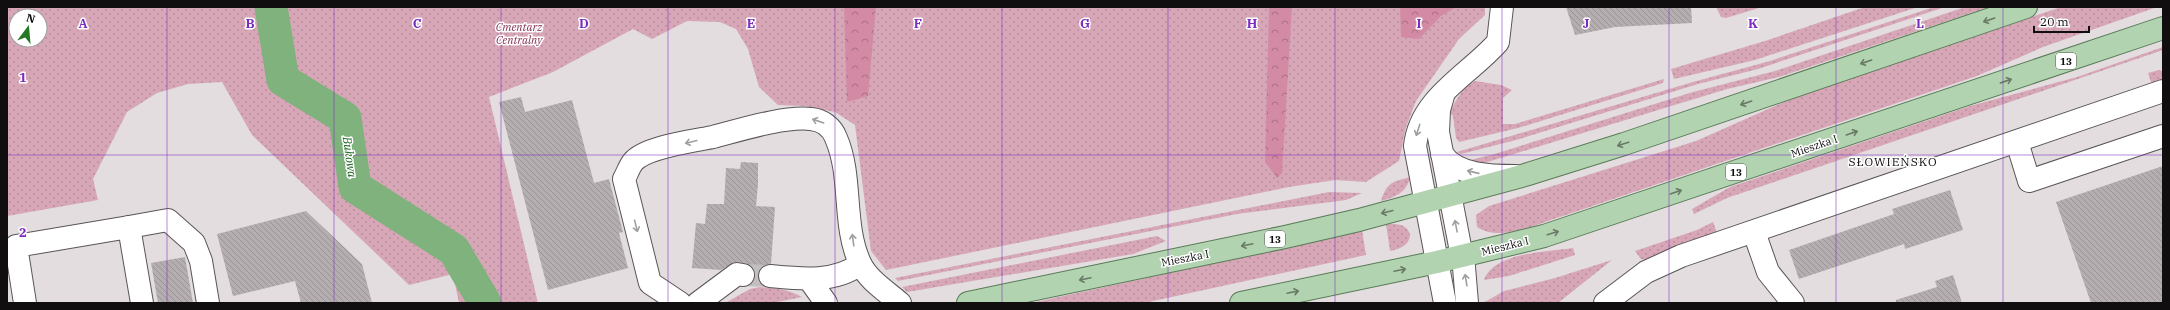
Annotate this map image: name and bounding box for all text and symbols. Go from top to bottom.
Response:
north arrow [8,8,48,48]
scale bar [2034,8,2089,34]
text: N [25,10,37,26]
text: 20 m [2040,14,2069,29]
text: A [78,15,88,32]
text: B [245,15,255,32]
text: C [413,15,422,32]
text: D [579,15,589,32]
text: E [747,15,755,32]
text: F [914,15,922,32]
text: G [1080,15,1090,32]
text: H [1247,15,1258,32]
text: I [1417,15,1422,32]
text: J [1583,15,1590,32]
text: K [1748,15,1758,32]
text: L [1916,15,1924,32]
one-way arrow [1983,16,1995,24]
park label: Cmentarz Centralny [496,20,543,47]
road number: 13 [2056,53,2076,69]
one-way arrow [1859,59,1872,66]
text: 1 [19,69,27,86]
one-way arrow [1999,77,2012,84]
one-way arrow [1739,100,1752,107]
one-way arrow [812,117,824,125]
one-way arrow [1414,124,1421,137]
one-way arrow [1846,128,1858,136]
street label: Mieszka I [1789,131,1839,161]
water label: Bukowa [340,135,360,179]
one-way arrow [685,139,698,146]
one-way arrow [1617,141,1629,149]
district label: SŁOWIEŃSKO [1848,154,1938,169]
road number: 13 [1726,164,1746,180]
one-way arrow [1466,167,1479,175]
one-way arrow [1669,188,1682,195]
one-way arrow [1381,209,1394,216]
one-way arrow [633,220,640,233]
one-way arrow [1452,220,1460,233]
text: 2 [19,224,27,241]
one-way arrow [1546,229,1559,236]
road number: 13 [1265,231,1285,247]
street label: Mieszka I [1480,233,1530,259]
one-way arrow [849,234,857,247]
one-way arrow [1241,242,1254,250]
street label: Mieszka I [1160,246,1210,269]
one-way arrow [1393,265,1406,273]
one-way arrow [1462,274,1470,287]
one-way arrow [1079,275,1092,283]
one-way arrow [1286,288,1299,296]

